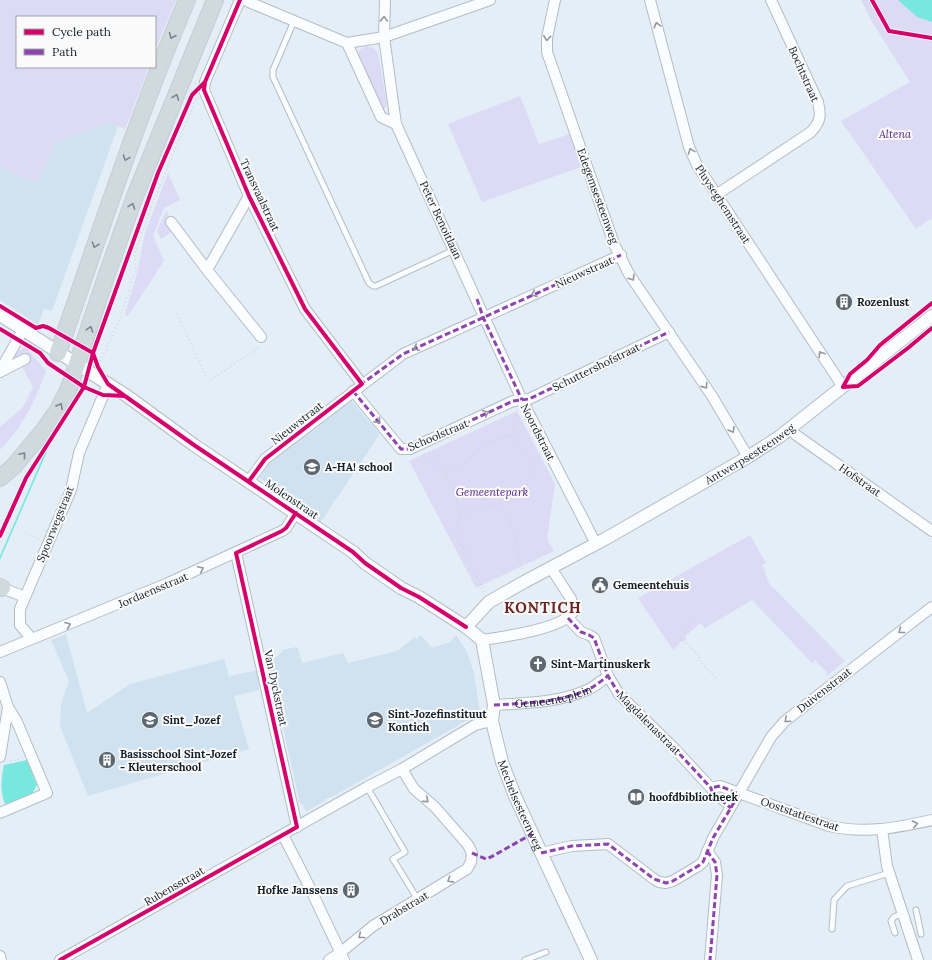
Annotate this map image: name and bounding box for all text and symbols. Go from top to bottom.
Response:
legend [16,16,156,68]
one-way arrow [380,16,389,22]
one-way arrow [653,22,661,28]
text: Cycle path [52,24,111,39]
one-way arrow [169,31,177,39]
one-way arrow [543,35,552,41]
text: Path [52,44,77,59]
street label: Bochtstraat [786,44,823,105]
one-way arrow [171,94,179,101]
park label: Altena [878,127,912,141]
street label: Edegemsesteenweg [574,146,622,247]
one-way arrow [687,147,695,154]
one-way arrow [123,154,131,161]
street label: Transvaalstraat [237,157,283,234]
street label: Pluyseghemstraat [692,162,754,247]
street label: Peter Benoitlaan [417,179,465,262]
one-way arrow [127,202,135,209]
one-way arrow [92,242,100,249]
street label: Nieuwstraat [553,253,616,291]
one-way arrow [628,274,635,281]
one-way arrow [531,289,538,297]
building icon: Rozenlust [834,292,854,312]
place label: Rozenlust [857,295,910,309]
one-way arrow [85,325,93,332]
street label: Schuttershofstraat [550,339,643,394]
one-way arrow [412,343,420,351]
one-way arrow [818,351,826,358]
one-way arrow [700,382,708,389]
street label: Nieuwstraat [268,398,326,448]
street label: Noordstraat [518,401,559,463]
one-way arrow [55,403,62,410]
one-way arrow [482,410,490,418]
one-way arrow [374,416,381,423]
street label: Schoolstraat [406,416,471,454]
street label: Antwerpsesteenweg [702,420,798,488]
one-way arrow [727,426,735,433]
one-way arrow [18,453,25,460]
school or university icon: A-HA! school [302,457,322,477]
place label: A-HA! school [325,460,393,474]
street label: Hofstraat [836,460,884,500]
street label: Molenstraat [263,476,322,522]
street label: Spoorwegstraat [33,483,77,564]
park label: Gemeentepark [456,485,529,499]
one-way arrow [197,566,204,574]
street label: Jordaensstraat [115,569,191,611]
public building icon: Gemeentehuis [590,575,610,595]
place label: Gemeentehuis [613,578,689,592]
district label: KONTICH [504,598,582,617]
one-way arrow [64,622,72,630]
one-way arrow [899,626,906,633]
street label: Van Dyckstraat [261,648,291,728]
church icon: Sint-Martinuskerk [528,654,548,674]
place label: Sint-Martinuskerk [551,657,651,671]
street label: Duivenstraat [794,664,855,716]
street label: Gemeenteplein [514,682,594,711]
street label: Magdalenastraat [614,688,685,759]
place label: Sint-Jozefinstituut Kontich [388,707,487,734]
school or university icon: Sint_Jozef [140,710,160,730]
school or university icon: Sint-Jozefinstituut Kontich [365,710,385,730]
place label: Sint_Jozef [163,713,221,727]
one-way arrow [785,715,792,722]
place label: Basisschool Sint-Jozef - Kleuterschool [120,747,237,774]
building icon: Basisschool Sint-Jozef - Kleuterschool [97,750,117,770]
street label: Mechelsesteenweg [495,758,546,853]
library icon: hoofdbibliotheek [626,787,646,807]
place label: hoofdbibliotheek [649,790,738,804]
street label: Ooststatiestraat [759,794,842,834]
one-way arrow [422,795,429,802]
one-way arrow [912,820,918,828]
street label: Rubensstraat [141,863,207,909]
one-way arrow [447,875,454,882]
building icon: Hofke Janssens [341,880,361,900]
place label: Hofke Janssens [257,883,338,897]
street label: Drabstraat [377,888,432,928]
one-way arrow [359,931,366,938]

